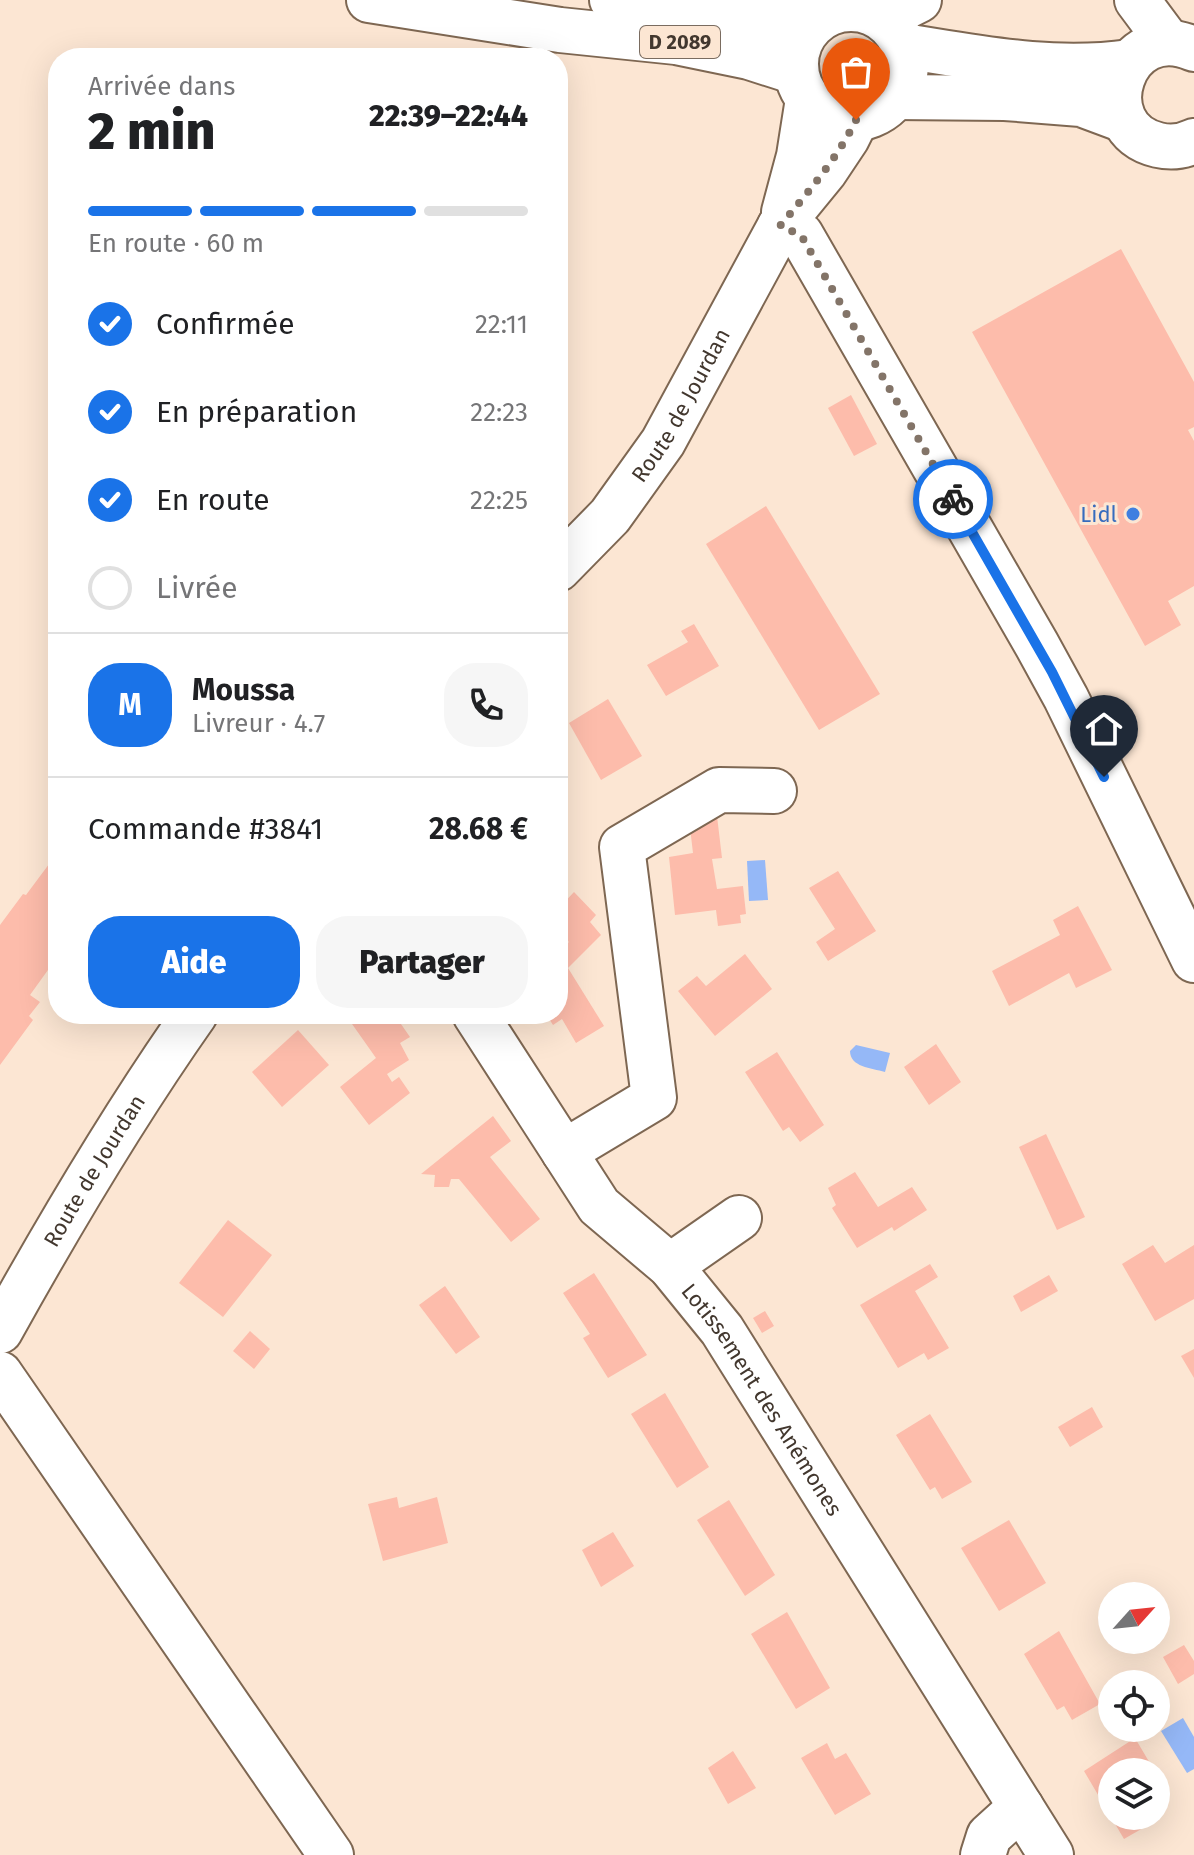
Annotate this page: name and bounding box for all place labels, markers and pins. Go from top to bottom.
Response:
pin [822,38,890,120]
place label: Lidl [1080,501,1117,528]
marker: Lidl [1124,505,1142,523]
pin [1070,695,1138,777]

